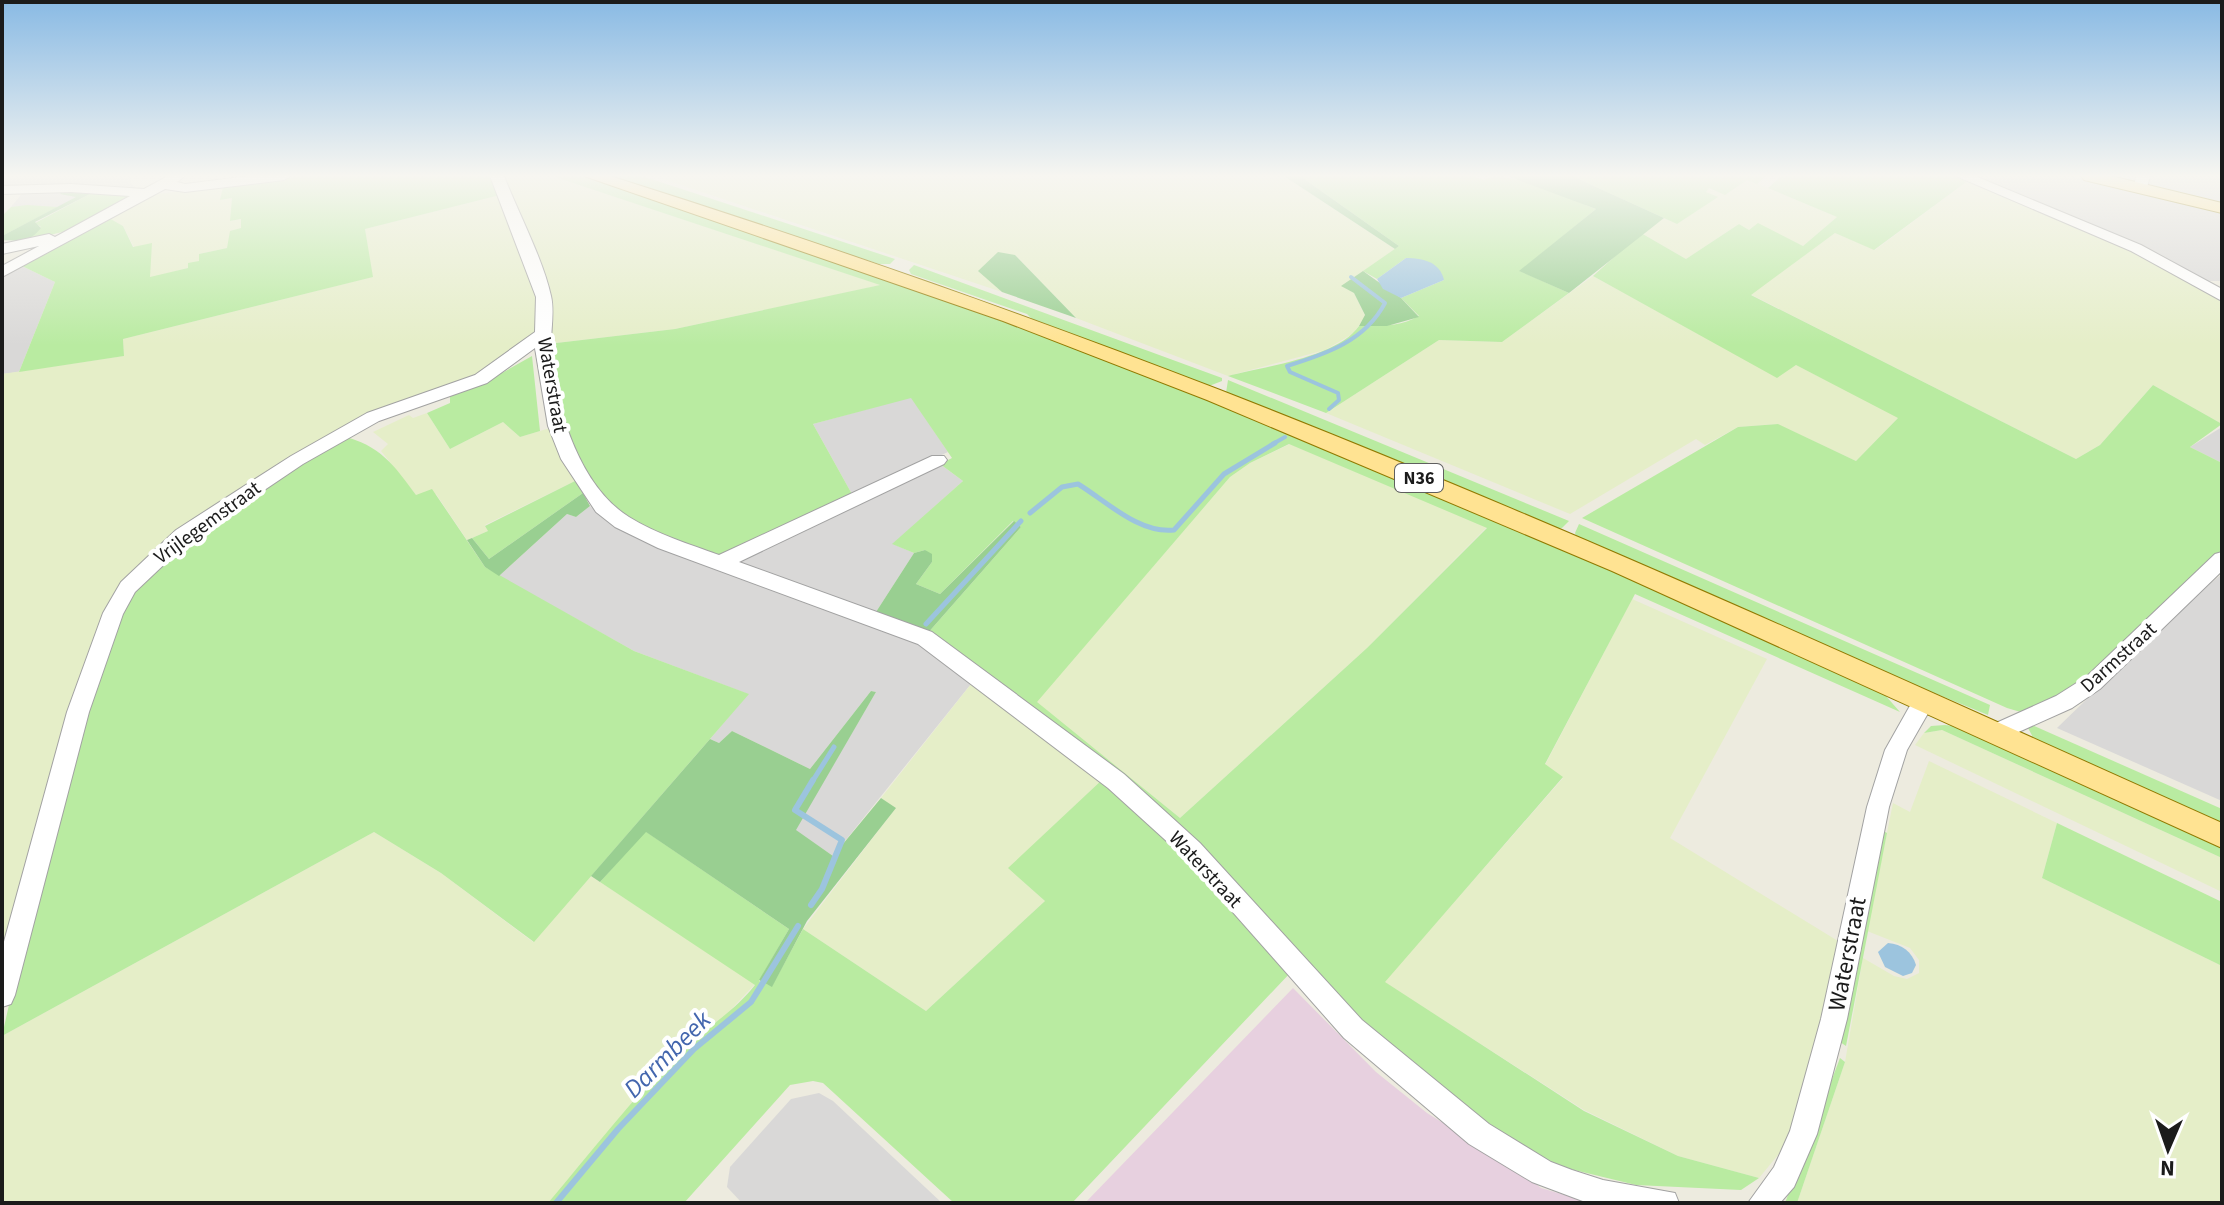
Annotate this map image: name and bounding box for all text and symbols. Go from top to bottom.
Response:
street label: Waterstraat [530,335,574,435]
road number: N36 [1395,464,1443,492]
street label: Vrijlegemstraat [149,474,267,571]
street label: Darmstraat [2074,616,2163,700]
street label: Waterstraat [1162,825,1249,915]
street label: Waterstraat [1819,894,1876,1014]
water label: Darmbeek [615,1002,720,1106]
north arrow [2128,1109,2208,1189]
text: N [2159,1152,2175,1184]

